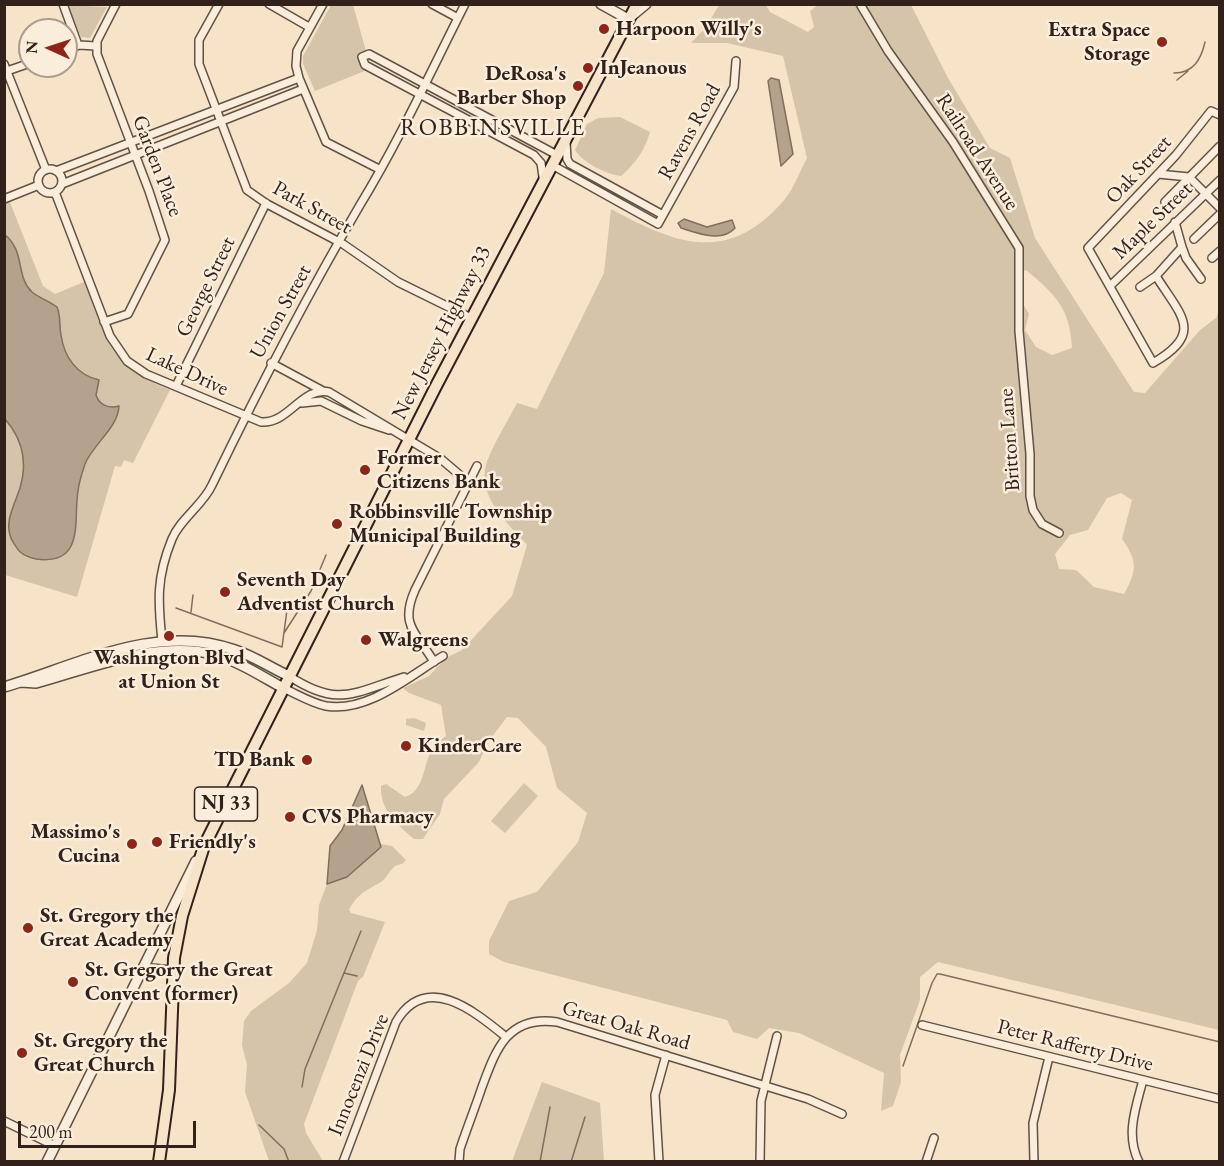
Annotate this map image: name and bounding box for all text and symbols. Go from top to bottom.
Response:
place label: Harpoon Willy's [616,16,762,42]
place label: Extra Space Storage [1048,17,1150,67]
north arrow [18,18,78,78]
marker: Harpoon Willy's [597,22,611,36]
marker: Extra Space Storage [1155,35,1169,49]
text: N [21,40,42,54]
place label: InJeanous [600,55,687,81]
place label: DeRosa's Barber Shop [457,61,566,111]
marker: InJeanous [581,61,595,75]
marker: DeRosa's Barber Shop [571,79,585,93]
street label: Ravens Road [653,80,727,184]
street label: Railroad Avenue [930,89,1024,215]
street label: Garden Place [126,112,188,220]
district label: ROBBINSVILLE [400,114,586,142]
street label: Oak Street [1101,130,1177,210]
street label: Park Street [268,176,356,240]
street label: Maple Street [1108,177,1198,265]
street label: George Street [171,233,241,341]
street label: New Jersey Highway 33 [387,242,497,424]
street label: Union Street [245,261,317,363]
street label: Lake Drive [142,342,232,402]
street label: Britton Lane [994,388,1026,492]
place label: Former Citizens Bank [377,445,500,495]
marker: Former Citizens Bank [358,463,372,477]
place label: Robbinsville Township Municipal Building [349,499,552,549]
marker: Robbinsville Township Municipal Building [330,517,344,531]
place label: Seventh Day Adventist Church [237,567,394,617]
marker: Seventh Day Adventist Church [218,585,232,599]
place label: Walgreens [378,627,468,653]
marker: Washington Blvd at Union St [162,629,176,643]
marker: Walgreens [359,633,373,647]
place label: Washington Blvd at Union St [93,645,245,695]
place label: KinderCare [418,733,522,759]
marker: KinderCare [399,739,413,753]
place label: TD Bank [214,747,295,773]
marker: TD Bank [300,753,314,767]
road number: NJ 33 [194,787,258,821]
place label: CVS Pharmacy [302,804,434,830]
marker: CVS Pharmacy [283,810,297,824]
place label: Massimo's Cucina [31,819,120,869]
place label: Friendly's [169,829,256,855]
marker: Friendly's [150,835,164,849]
marker: Massimo's Cucina [125,837,139,851]
place label: St. Gregory the Great Academy [40,903,173,953]
marker: St. Gregory the Great Academy [21,921,35,935]
place label: St. Gregory the Great Convent (former) [85,957,273,1007]
marker: St. Gregory the Great Convent (former) [66,975,80,989]
street label: Great Oak Road [559,996,693,1056]
street label: Innocenzi Drive [323,1010,395,1140]
street label: Peter Rafferty Drive [994,1014,1156,1078]
place label: St. Gregory the Great Church [34,1028,167,1078]
marker: St. Gregory the Great Church [15,1046,29,1060]
scale bar [21,1109,200,1147]
text: 200 m [29,1120,73,1143]

